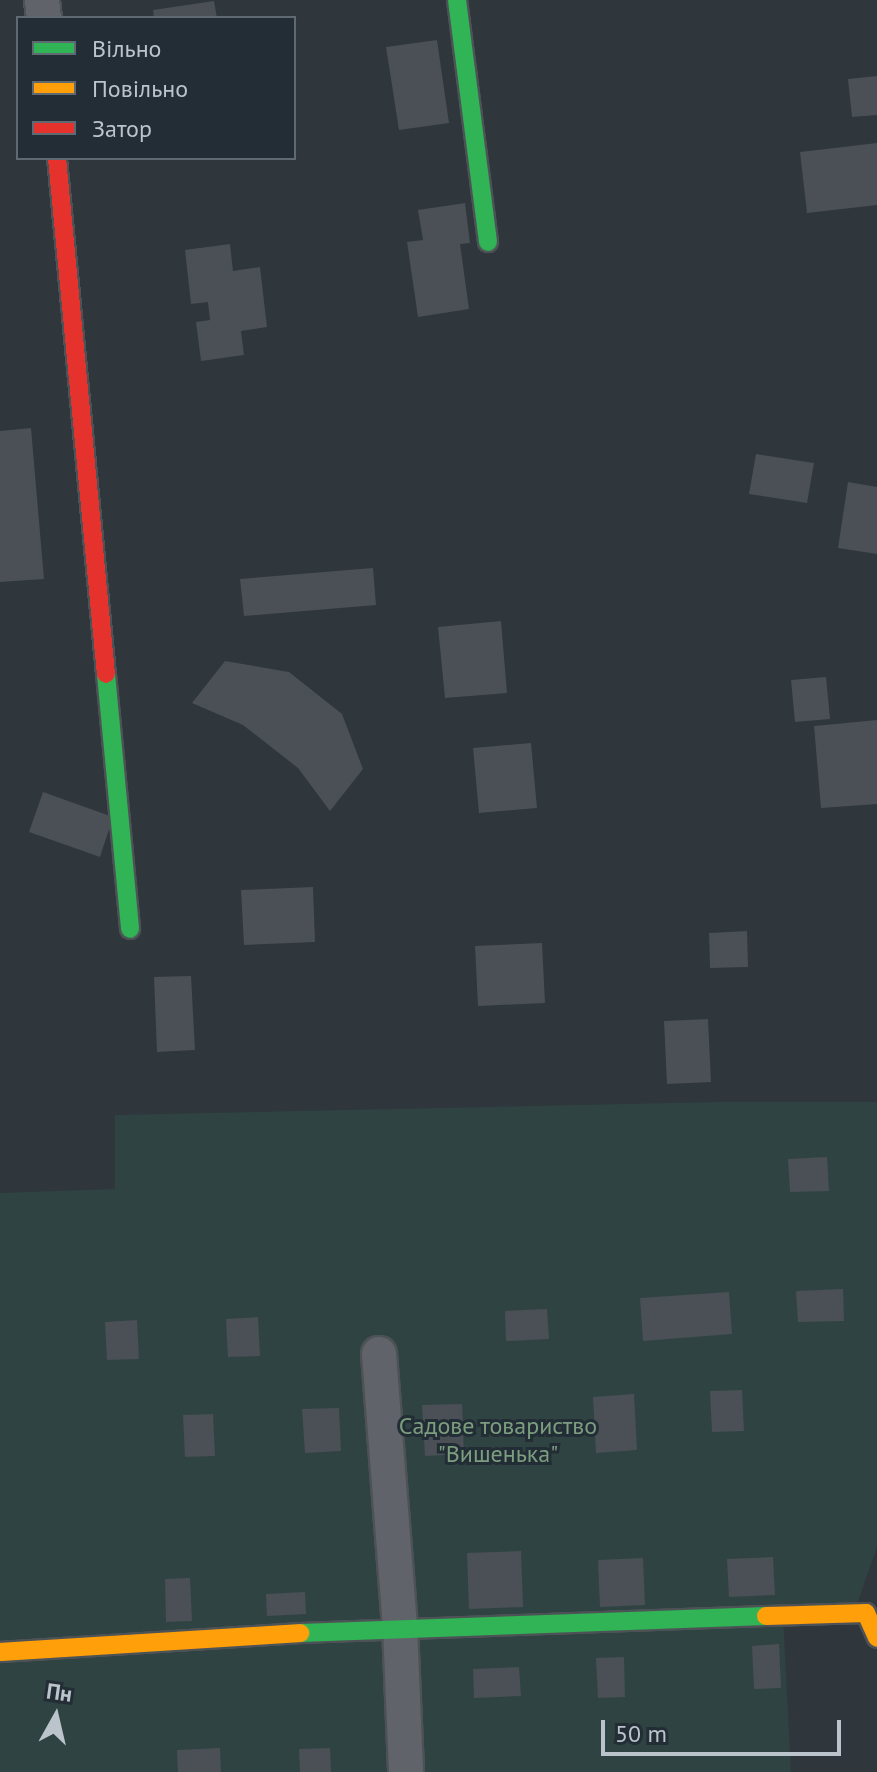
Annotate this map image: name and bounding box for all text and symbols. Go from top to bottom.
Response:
legend [16,16,296,160]
text: Вільно [92,33,161,64]
text: Повільно [92,73,188,104]
text: Затор [92,113,152,144]
park label: Садове товариство "Вишенька" [399,1412,597,1468]
north arrow [16,1676,96,1756]
text: Пн [45,1677,74,1708]
scale bar [605,1704,845,1754]
text: 50 m [615,1718,667,1749]

